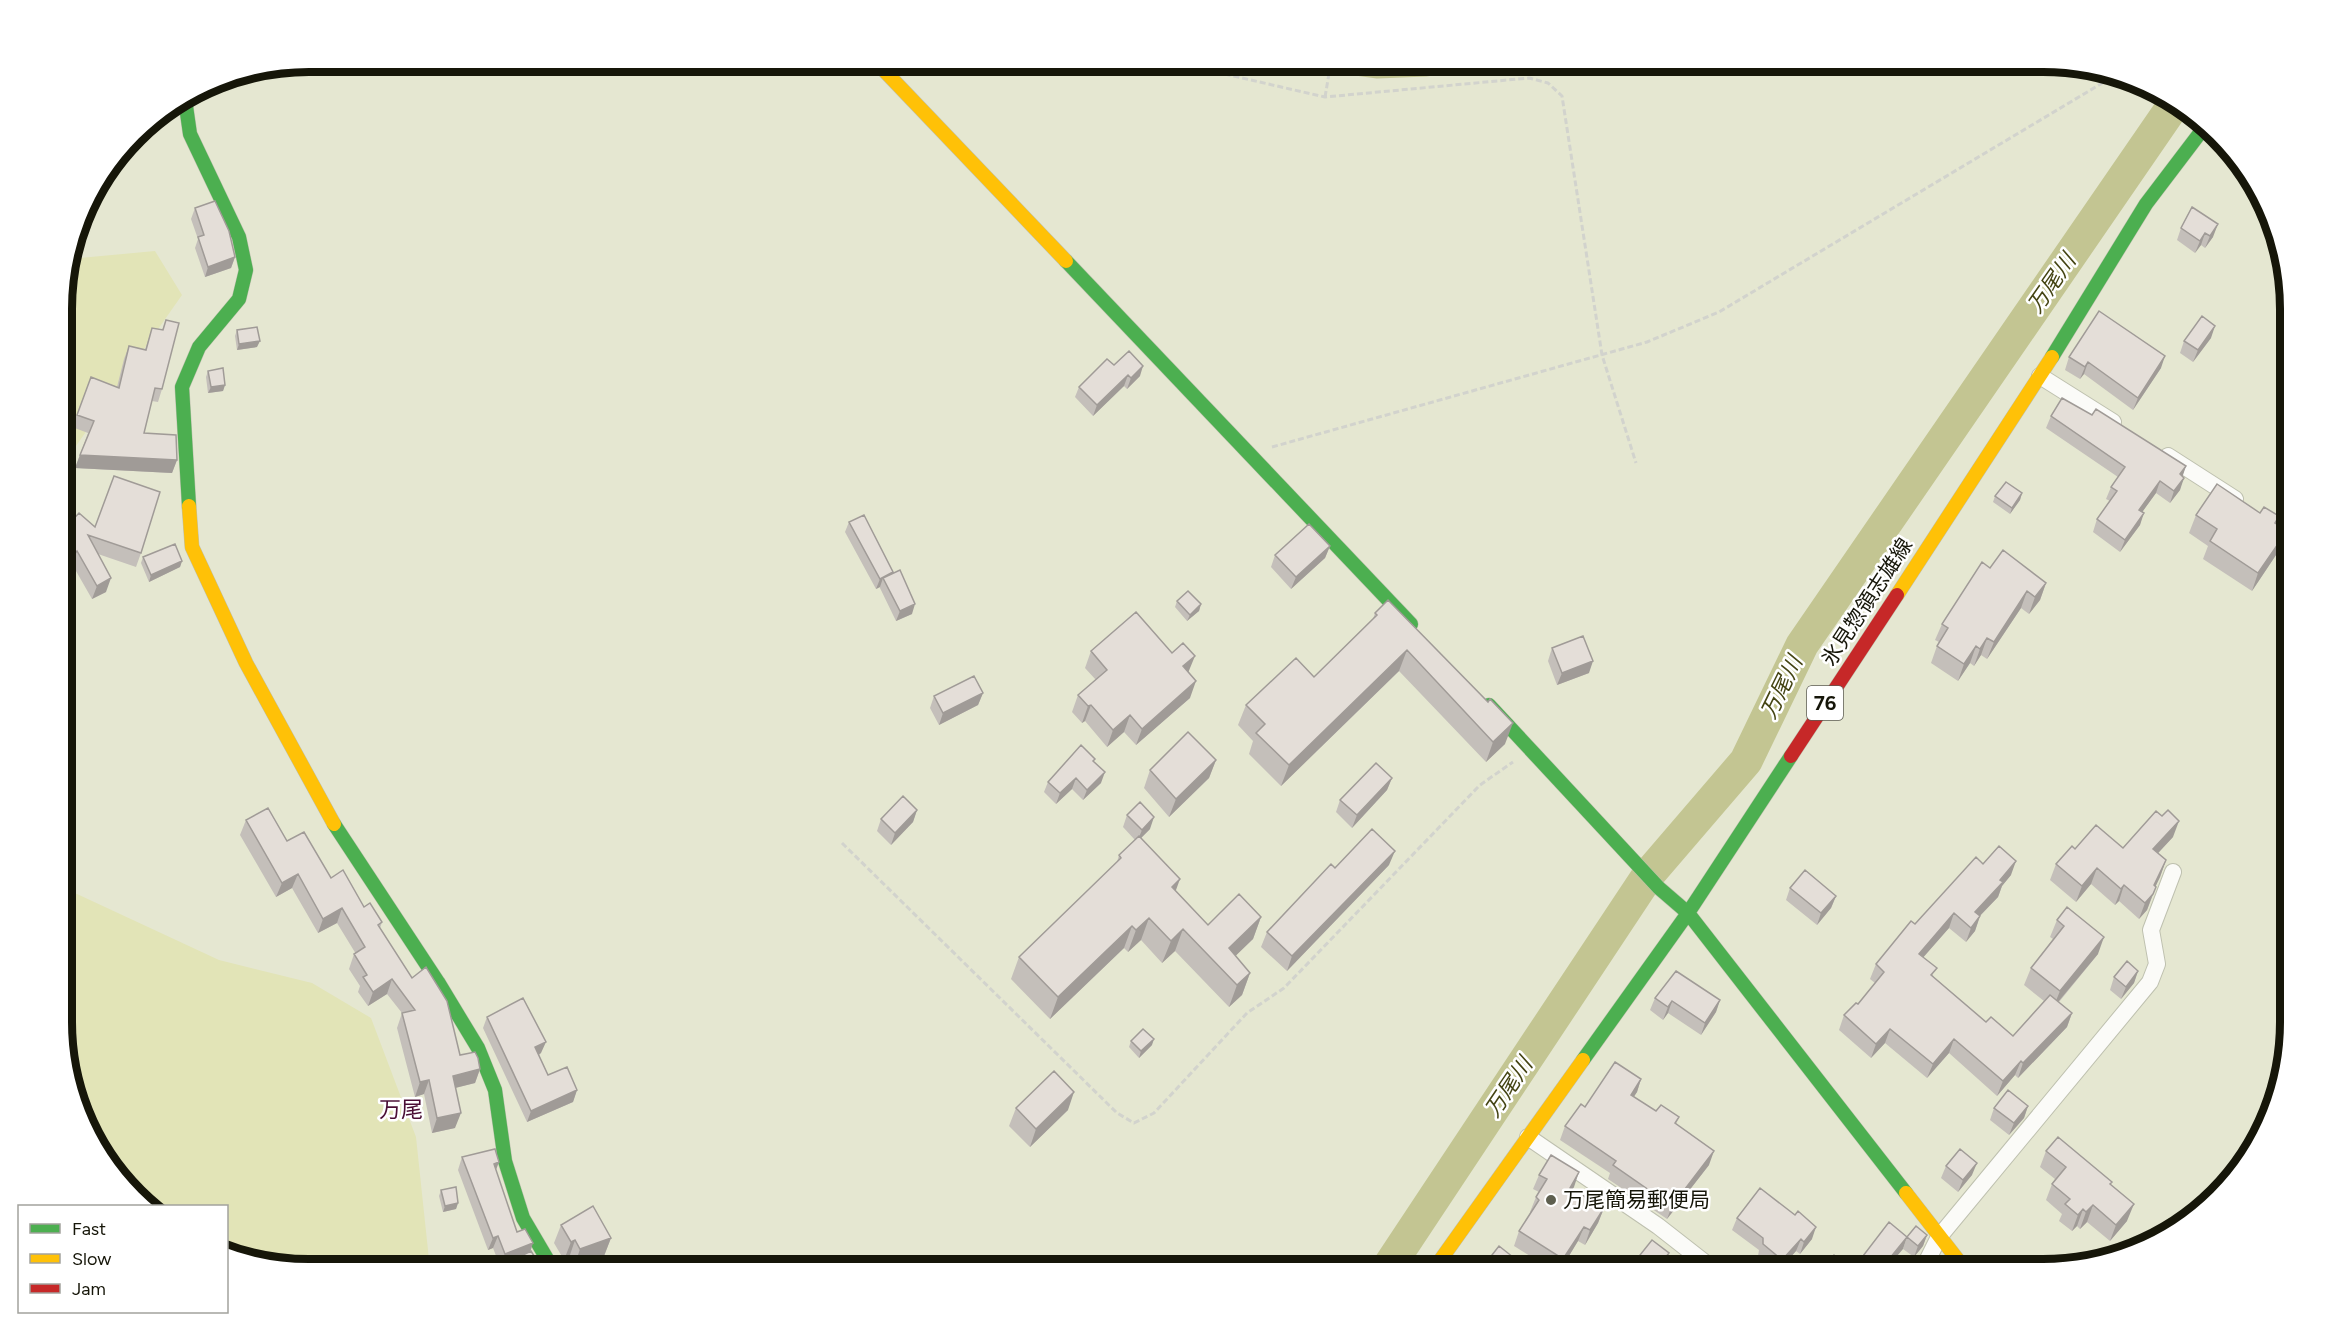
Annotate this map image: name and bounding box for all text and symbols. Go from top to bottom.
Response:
water label: 万尾川 [2021,247,2083,318]
street label: 氷見惣領志雄線 [1816,533,1917,670]
water label: 万尾川 [1755,650,1809,723]
road number: 76 [1807,686,1843,720]
water label: 万尾川 [1479,1051,1539,1122]
district label: 万尾 [379,1096,423,1123]
place label: 万尾簡易郵便局 [1563,1187,1710,1212]
marker: 万尾簡易郵便局 [1544,1193,1558,1207]
legend [18,1205,228,1313]
text: Fast [72,1218,106,1240]
text: Slow [72,1248,111,1270]
text: Jam [72,1278,106,1300]

